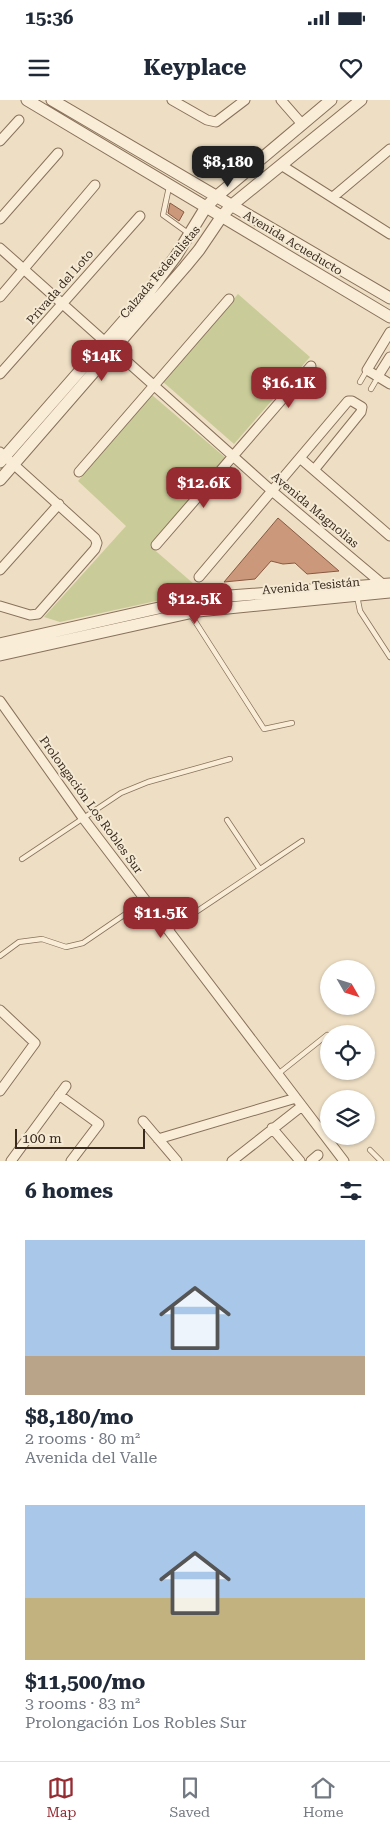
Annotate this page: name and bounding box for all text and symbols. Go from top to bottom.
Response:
text: 15:36 [25,6,74,29]
icon: menu [25,54,53,82]
icon: heart [337,54,365,82]
text: Keyplace [144,55,246,80]
pin: $8,180 [187,146,269,188]
text: $8,180 [203,152,253,171]
street label: Avenida Acueducto [241,208,345,278]
street label: Calzada Federalistas [117,223,203,321]
street label: Privada del Loto [24,247,96,327]
pin: $14K [72,340,132,382]
text: $14K [82,346,122,365]
pin: $16.1K [248,366,330,409]
text: $16.1K [262,373,316,392]
pin: $12.6K [163,466,245,509]
street label: Avenida Magnolias [269,469,362,551]
text: $12.6K [177,473,231,492]
street label: Avenida Tesistán [262,575,361,597]
pin: $12.5K [154,582,236,625]
text: $12.5K [168,589,222,608]
street label: Prolongación Los Robles Sur [36,734,146,876]
pin: $11.5K [120,896,202,939]
text: $11.5K [134,903,188,922]
north arrow [320,960,375,1015]
map controls [320,960,375,1145]
button: locate [320,1025,375,1080]
button: layers [320,1090,375,1145]
scale bar [15,1126,145,1149]
text: 100 m [22,1130,62,1146]
icon: filters [337,1177,365,1205]
text: 6 homes [25,1179,113,1203]
icon: home [150,1273,240,1363]
text: $8,180/mo [25,1405,134,1429]
text: 2 rooms · 80 m² [25,1429,140,1448]
text: Avenida del Valle [25,1448,157,1467]
icon: home [150,1538,240,1628]
text: $11,500/mo [25,1670,145,1694]
text: 3 rooms · 83 m² [25,1694,140,1713]
text: Prolongación Los Robles Sur [25,1713,247,1732]
tab: Map [46,1774,76,1820]
tab: Saved [169,1774,210,1820]
tab: Home [303,1774,344,1820]

